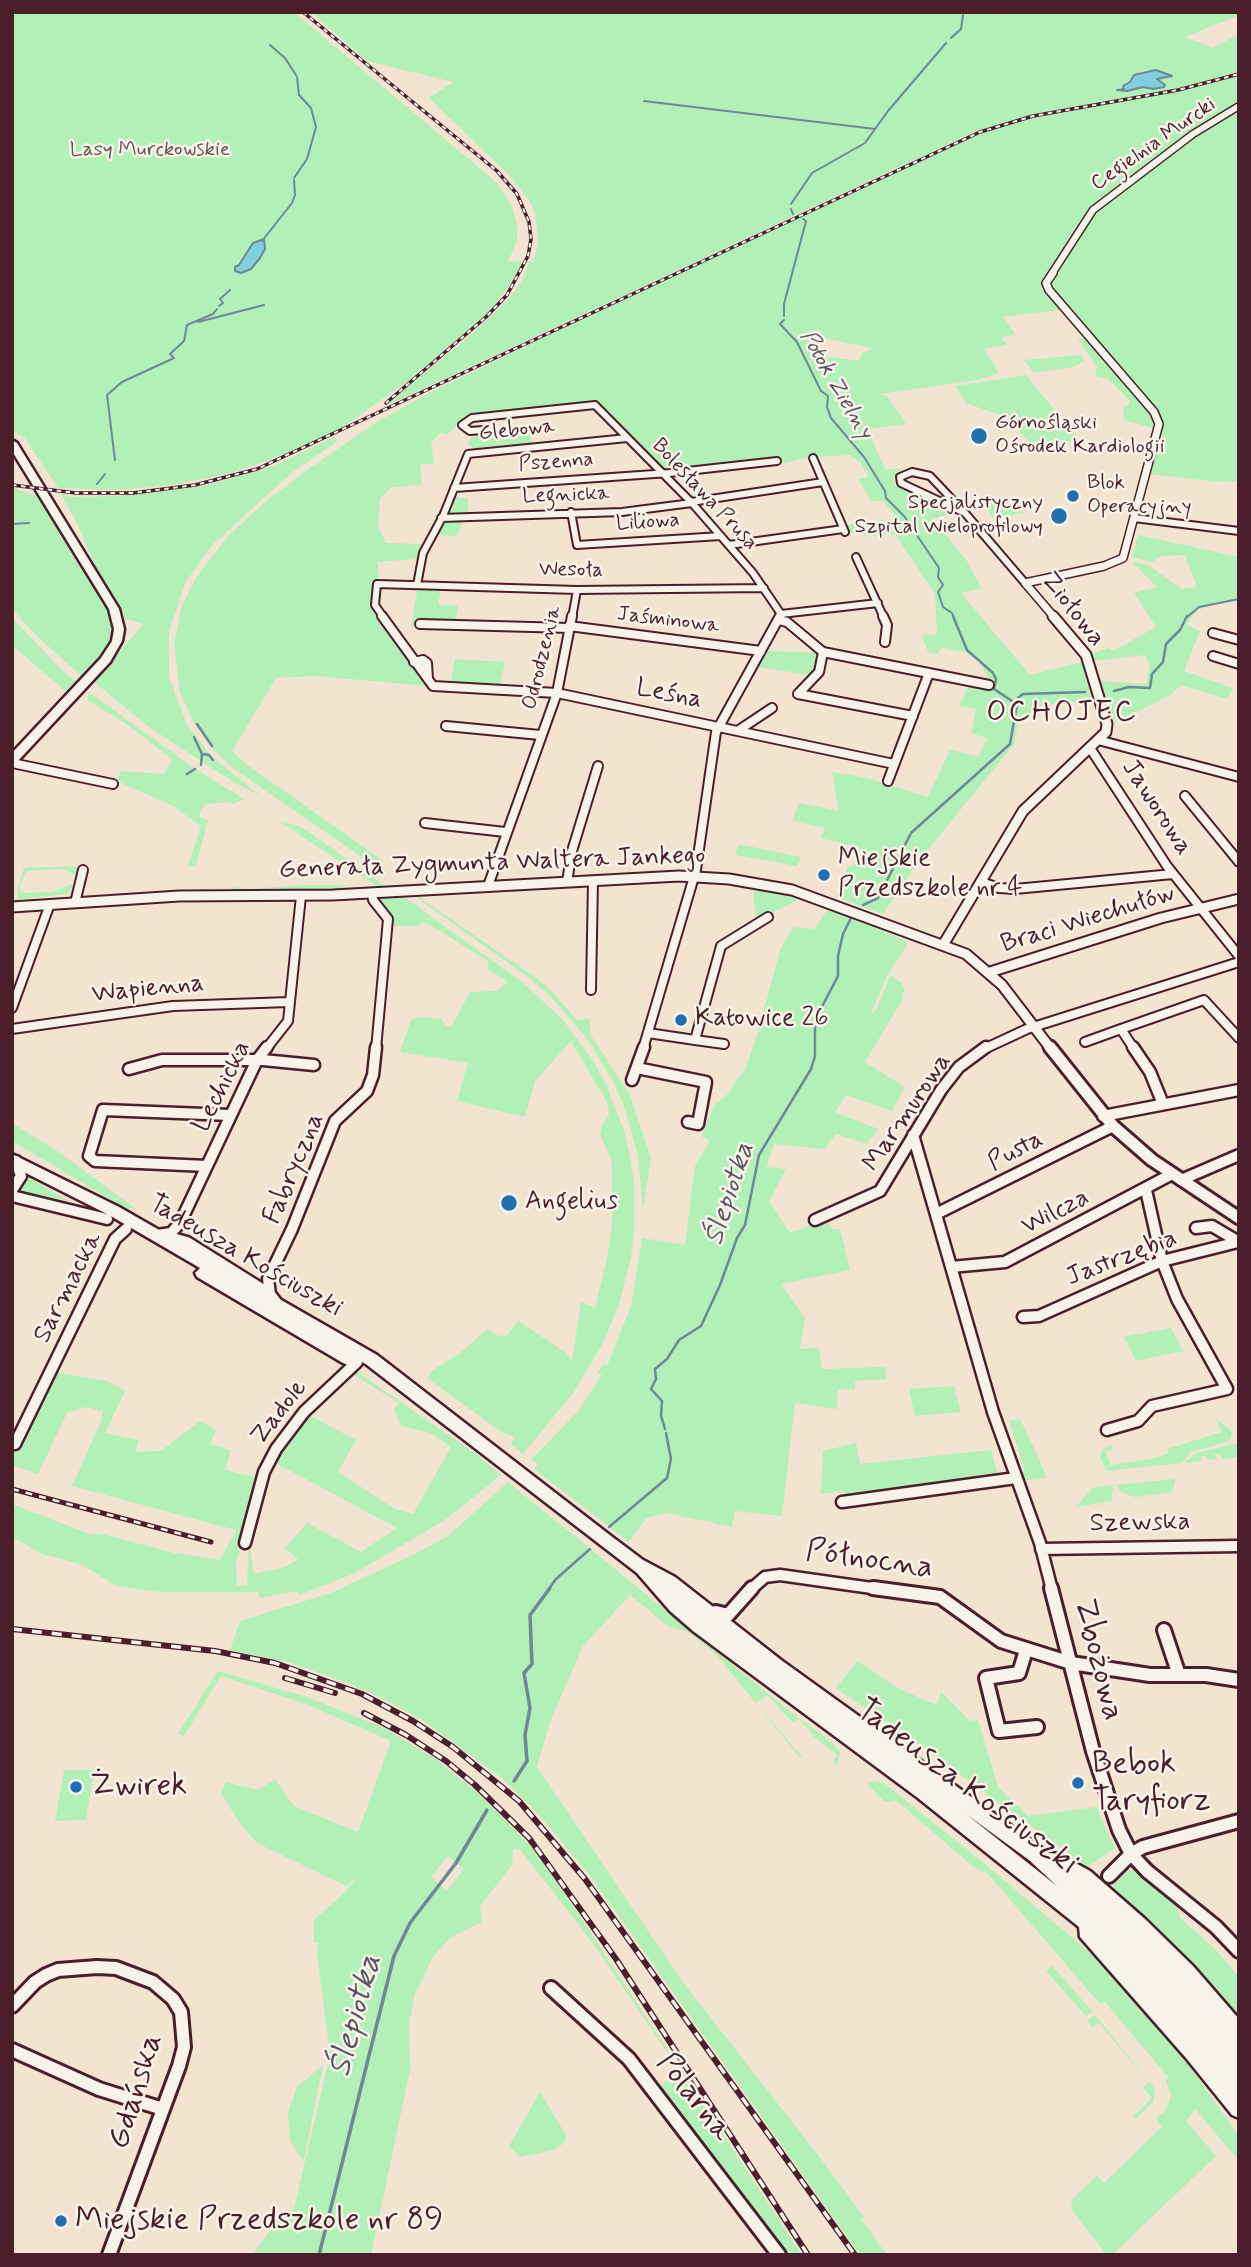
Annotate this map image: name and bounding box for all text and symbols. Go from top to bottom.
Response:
street label: Cegielnia Murcki [1087,93,1221,197]
park label: Lasy Murckowskie [70,138,230,164]
water label: Potok Zielny [793,326,877,444]
place label: Górnośląski Ośrodek Kardiologii [995,411,1165,461]
street label: Glebowa [478,414,556,448]
marker: Górnośląski Ośrodek Kardiologii [969,426,989,446]
street label: Bolesława Prusa [646,434,762,556]
street label: Pszenna [518,448,594,478]
place label: Blok Operacyjny [1087,471,1192,521]
street label: Legnicka [522,482,610,510]
marker: Blok Operacyjny [1065,488,1081,504]
place label: Specjalistyczny Szpital Wieloprofilowy [855,491,1043,541]
marker: Specjalistyczny Szpital Wieloprofilowy [1049,506,1069,526]
street label: Liliowa [615,508,681,538]
street label: Wesoła [539,558,603,584]
street label: Ziołowa [1033,566,1111,654]
street label: Jaśminowa [616,602,720,640]
street label: Odrodzenia [518,604,568,712]
street label: Leśna [633,673,705,717]
district label: OCHOJEC [989,696,1135,732]
street label: Jaworowa [1113,754,1199,862]
street label: Generała Zygmunta Waltera Jankego [278,841,706,887]
place label: Miejskie Przedszkole nr 4 [838,844,1022,906]
marker: Miejskie Przedszkole nr 4 [816,867,832,883]
street label: Braci Wiechułów [997,879,1179,961]
street label: Wapienna [90,969,206,1011]
place label: Katowice 26 [695,1004,829,1036]
marker: Katowice 26 [673,1012,689,1028]
street label: Lechicka [187,1036,259,1138]
street label: Marmurowa [857,1048,959,1178]
street label: Fabryczna [258,1109,332,1229]
street label: Pusta [983,1125,1049,1179]
water label: Ślepiotka [699,1138,763,1250]
street label: Wilcza [1017,1183,1095,1243]
place label: Angelius [525,1187,618,1219]
street label: Tadeusza Kościuszki [143,1189,347,1325]
marker: Angelius [499,1193,519,1213]
street label: Jastrzębia [1062,1224,1182,1294]
street label: Sarmacka [28,1227,110,1349]
street label: Zadole [245,1374,315,1452]
street label: Szewska [1089,1508,1191,1540]
street label: Północna [803,1533,935,1589]
street label: Zbożowa [1063,1595,1131,1725]
street label: Tadeusza Kościuszki [847,1692,1085,1884]
place label: Bebok Taryfiorz [1092,1746,1211,1821]
place label: Żwirek [90,1768,187,1806]
marker: Bebok Taryfiorz [1070,1775,1086,1791]
marker: Żwirek [68,1779,84,1795]
water label: Ślepiotka [322,1951,392,2081]
street label: Gdańska [101,2030,173,2154]
street label: Polarna [647,2046,739,2150]
place label: Miejskie Przedszkole nr 89 [75,2202,443,2240]
marker: Miejskie Przedszkole nr 89 [53,2213,69,2229]

